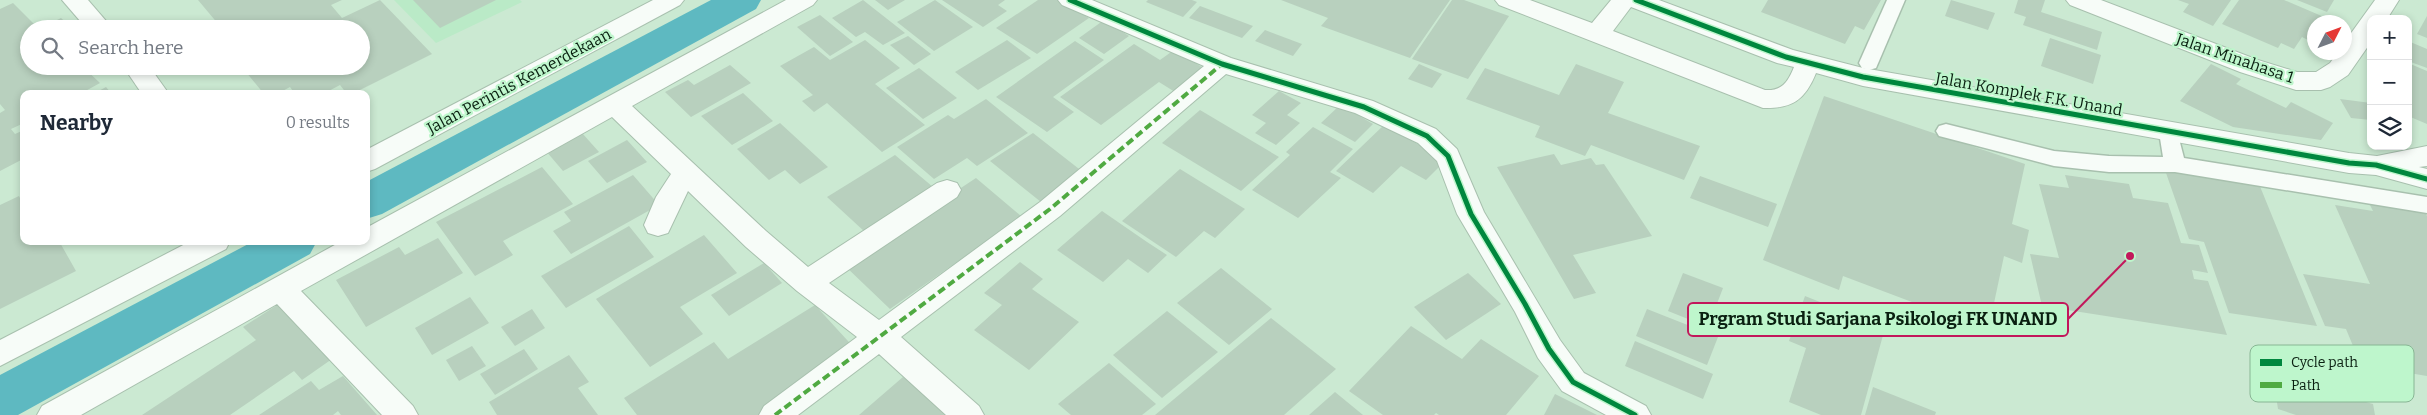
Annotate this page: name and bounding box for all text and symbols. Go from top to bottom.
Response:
north arrow [2307,15,2352,60]
map controls [2367,15,2412,150]
button: + [2367,15,2412,60]
search box [20,20,370,75]
street label: Jalan Perintis Kemerdekaan [423,24,614,138]
street label: Jalan Minahasa 1 [2173,29,2297,87]
icon: search [38,34,66,62]
text: Search here [78,36,183,59]
button: − [2367,60,2412,105]
street label: Jalan Komplek F.K. Unand [1933,68,2124,120]
button: layers [2367,105,2412,150]
text: Nearby [40,110,113,136]
text: 0 results [286,113,350,132]
callout: Prgram Studi Sarjana Psikologi FK UNAND [1688,303,2068,336]
text: Prgram Studi Sarjana Psikologi FK UNAND [1698,308,2058,330]
legend [2250,345,2414,402]
text: Cycle path [2291,354,2358,371]
text: Path [2291,377,2321,394]

